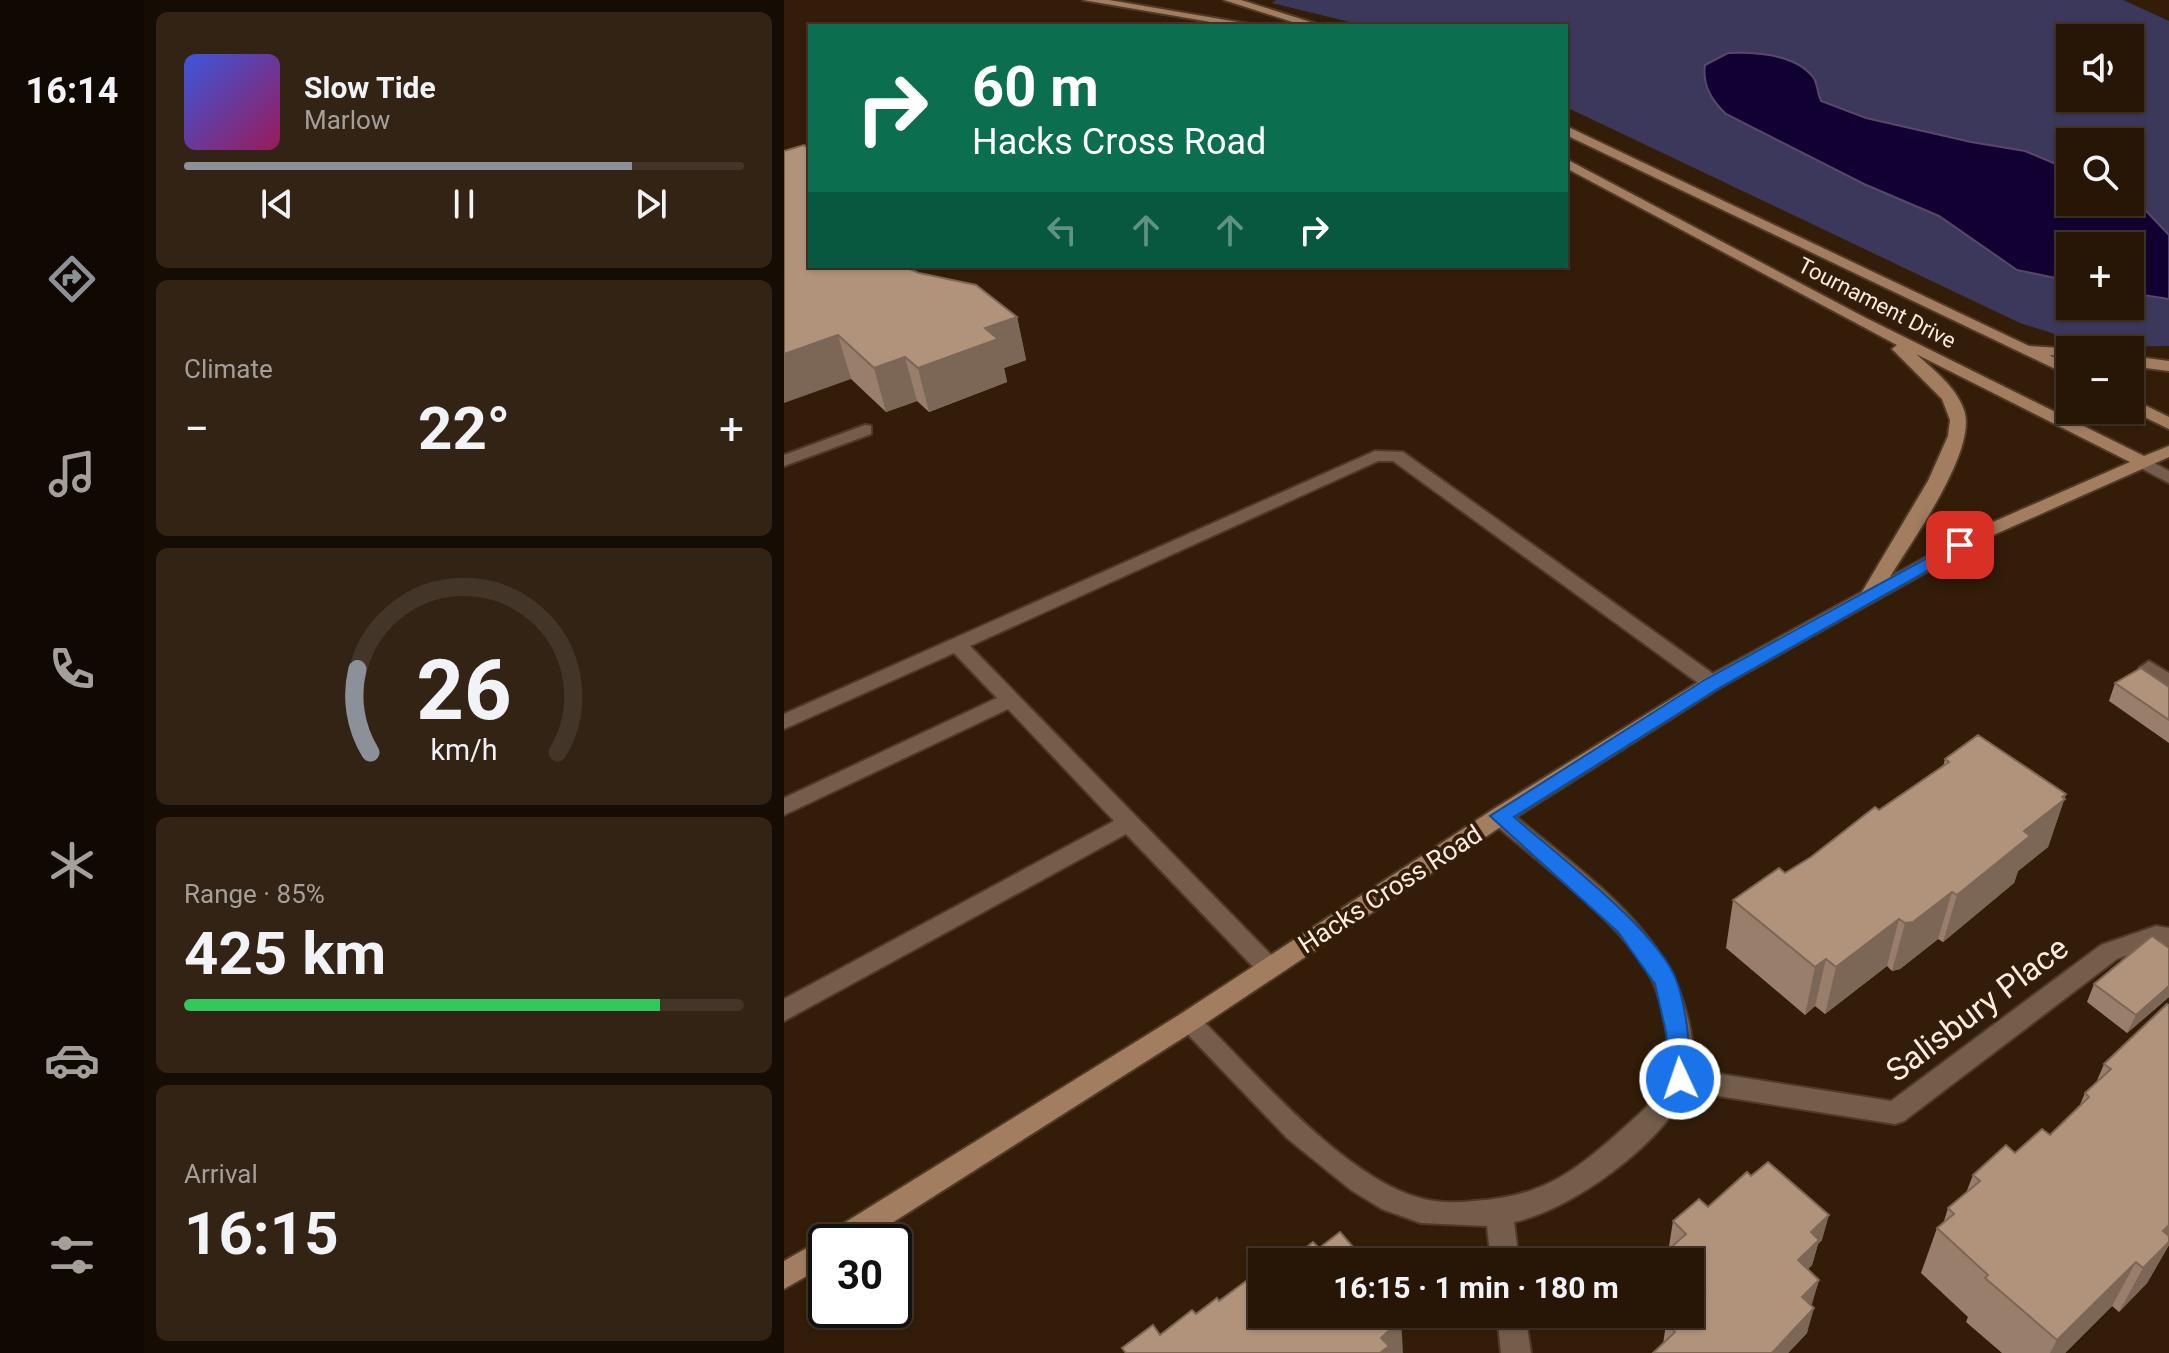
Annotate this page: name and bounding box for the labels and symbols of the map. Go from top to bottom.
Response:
street label: Tournament Drive [1794,252,1960,354]
pin [1926,511,1994,579]
street label: Hacks Cross Road [1293,819,1487,959]
street label: Salisbury Place [1879,928,2075,1090]
position arrow [1638,1037,1722,1121]
speed limit sign: 30 [808,1224,912,1328]

